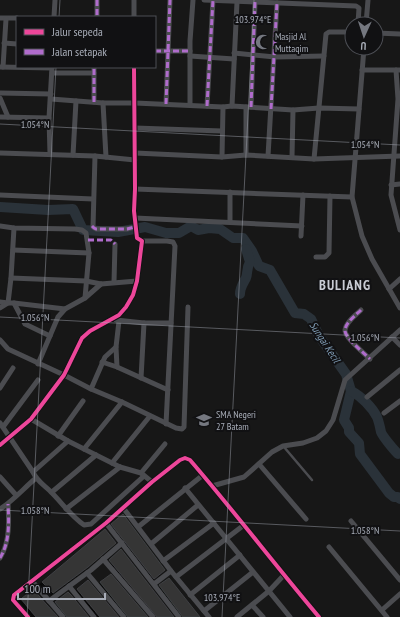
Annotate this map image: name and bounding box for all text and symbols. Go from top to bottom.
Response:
text: 103.974°E [235,13,271,26]
legend [16,16,156,68]
north arrow [344,16,384,56]
text: Jalur sepeda [51,24,103,39]
place label: Masjid Al Muttaqim [275,30,308,55]
mosque icon: Masjid Al Muttaqim [254,33,272,51]
text: U [360,39,367,53]
text: Jalan setapak [51,44,107,59]
text: 1.054°N [21,118,49,131]
text: 1.054°N [351,138,379,151]
district label: BULIANG [319,276,371,294]
text: 1.056°N [21,311,49,324]
water label: Sungai Kecil [306,319,344,367]
text: 1.056°N [351,331,379,344]
place label: SMA Negeri 27 Batam [216,408,256,433]
school or university icon: SMA Negeri 27 Batam [195,411,213,429]
text: 1.058°N [21,504,49,517]
text: 1.058°N [351,524,379,537]
scale bar [18,575,105,601]
text: 100 m [24,581,51,596]
text: 103.974°E [204,591,240,604]

